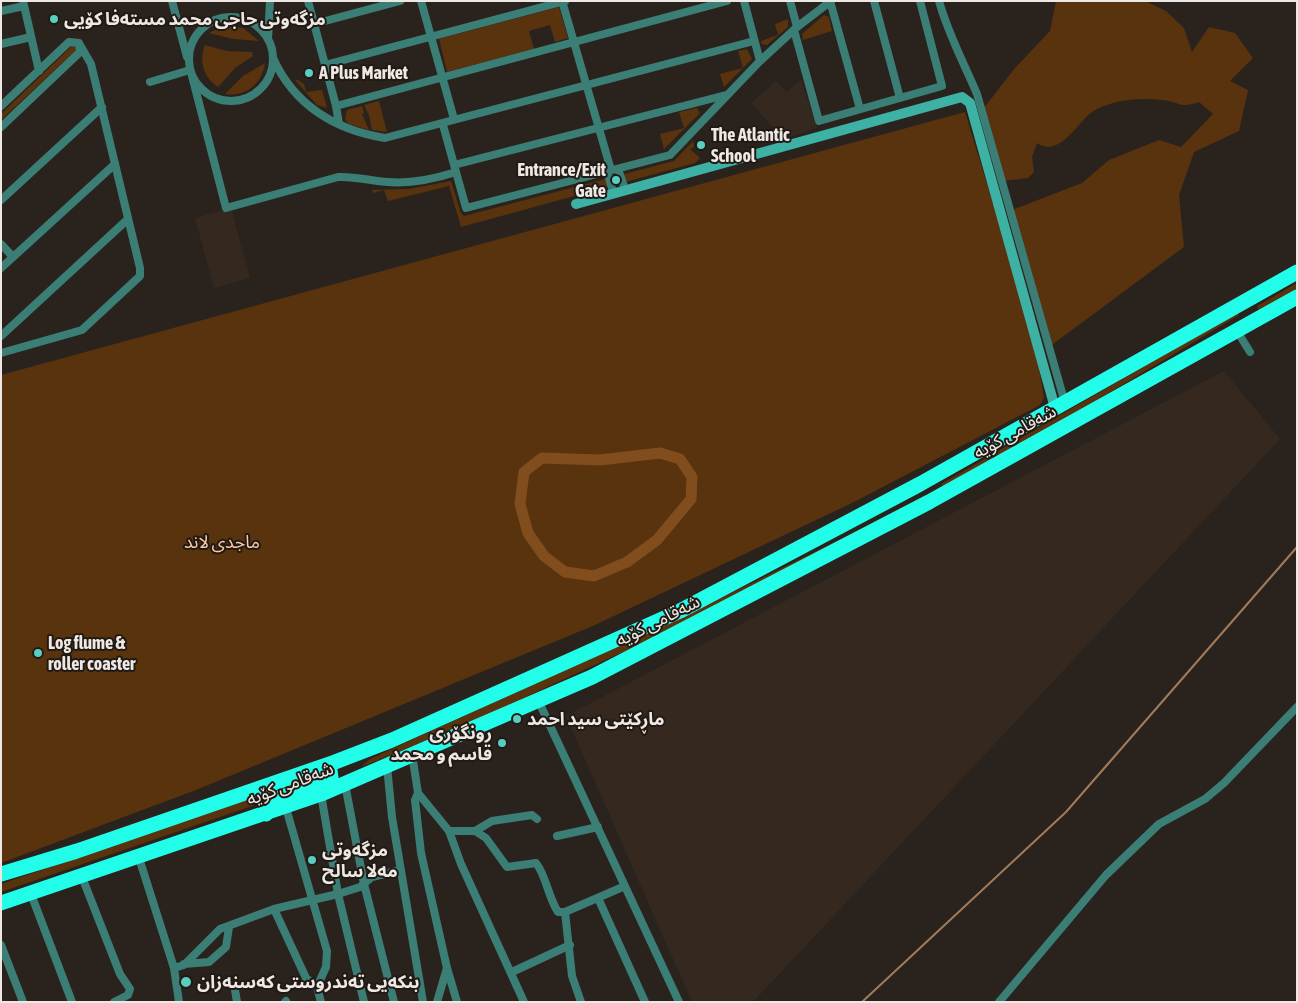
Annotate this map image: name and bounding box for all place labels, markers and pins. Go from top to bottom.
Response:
place label: مزگەوتی حاجی محمد مستەفا کۆیی [64,8,326,30]
marker: مزگەوتی حاجی محمد مستەفا کۆیی [48,13,60,25]
place label: A Plus Market [319,62,408,84]
marker: A Plus Market [303,67,315,79]
place label: The Atlantic School [711,124,790,166]
marker: The Atlantic School [695,139,707,151]
place label: Entrance/Exit Gate [517,159,606,202]
marker: Entrance/Exit Gate [610,174,622,186]
place label: Log flume & roller coaster [48,632,135,674]
marker: Log flume & roller coaster [32,647,44,659]
place label: ماڕکێتی سید احمد [527,708,665,730]
marker: ماڕکێتی سید احمد [511,713,523,725]
place label: رونگۆری قاسم و محمد [391,722,492,764]
marker: رونگۆری قاسم و محمد [496,737,508,749]
place label: مزگەوتی مەلا سالح [322,839,398,882]
marker: مزگەوتی مەلا سالح [306,854,318,866]
place label: بنکەیی تەندروستی کەسنەزان [197,971,420,993]
marker: بنکەیی تەندروستی کەسنەزان [179,975,193,989]

